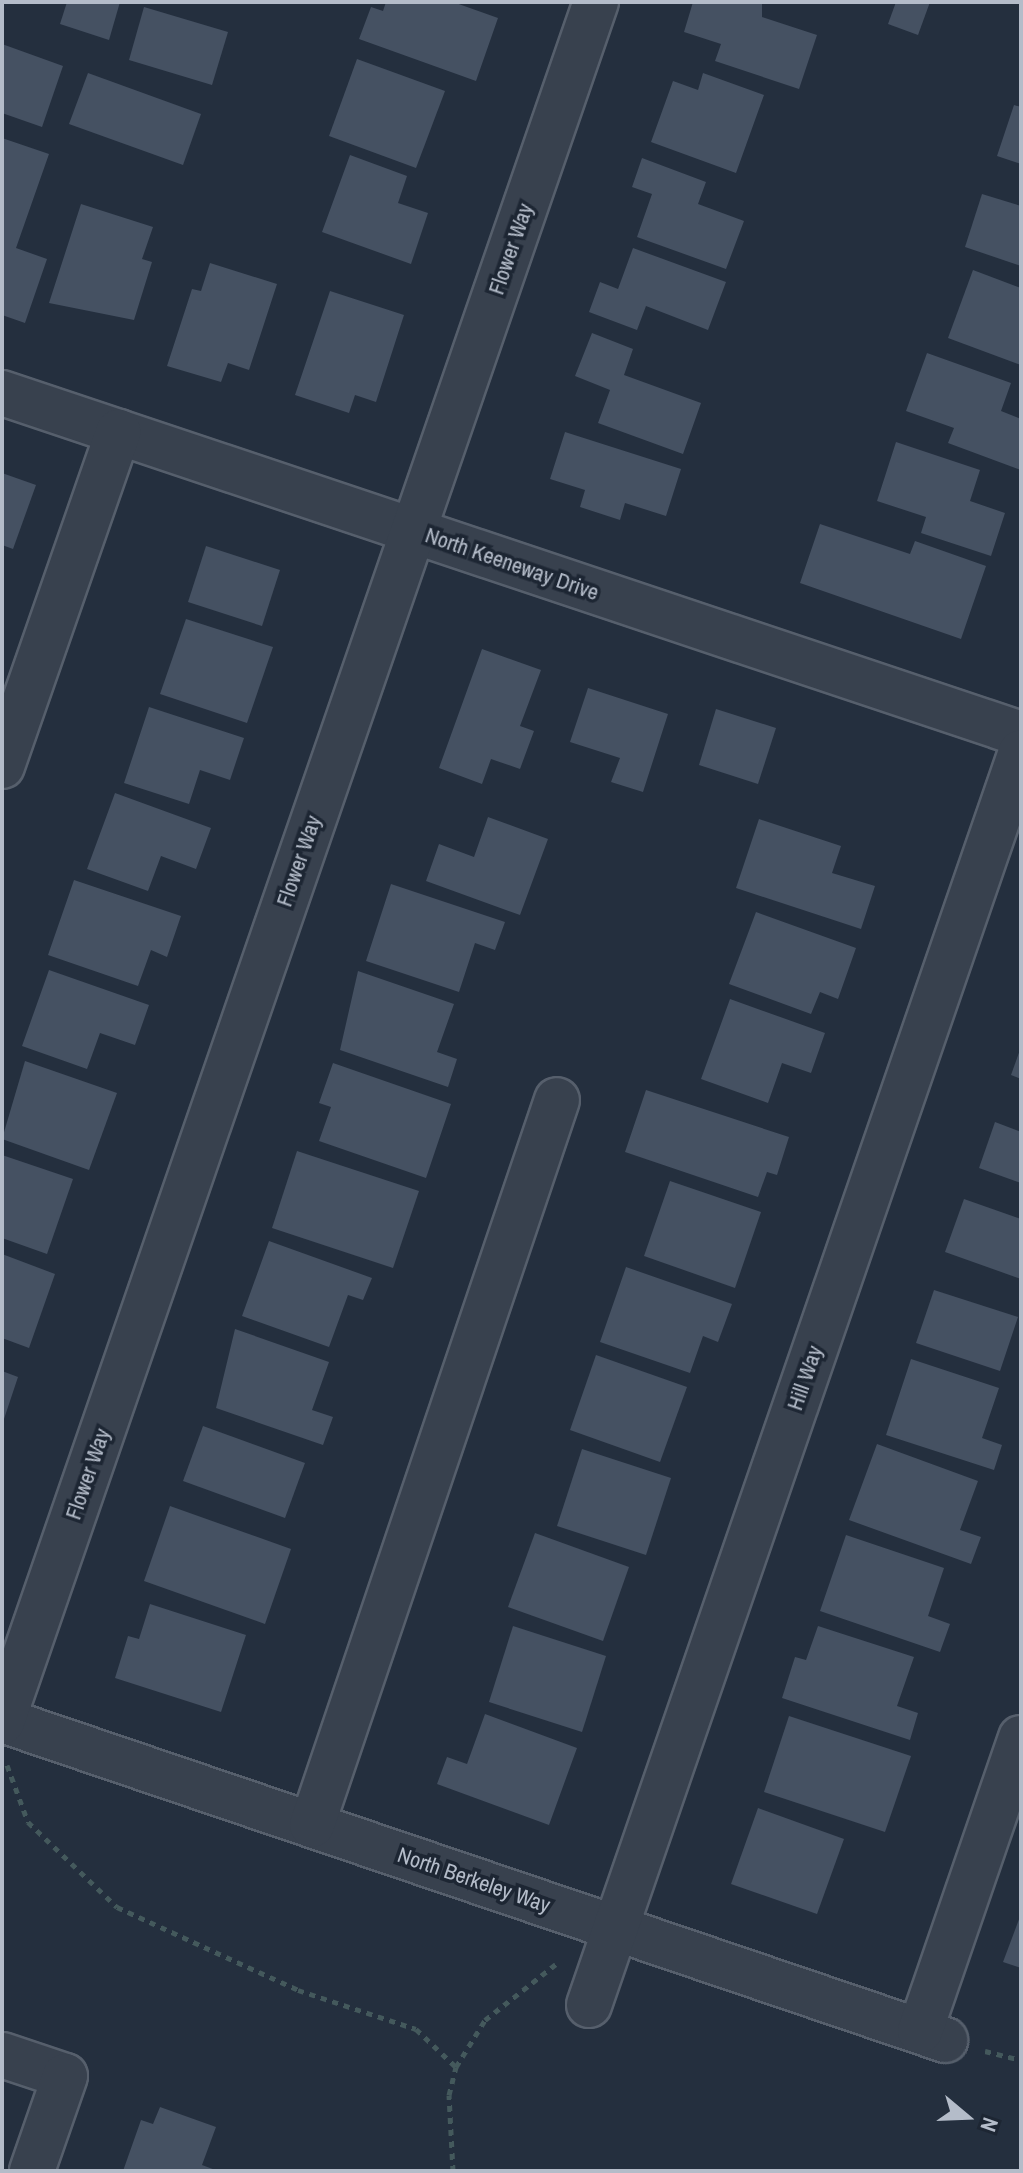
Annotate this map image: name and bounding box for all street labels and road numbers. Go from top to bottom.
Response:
street label: Flower Way [483,200,539,298]
street label: North Keeneway Drive [422,522,602,606]
street label: Flower Way [271,812,327,910]
street label: Hill Way [782,1342,828,1414]
street label: Flower Way [60,1425,116,1523]
street label: North Berkeley Way [394,1842,554,1918]

